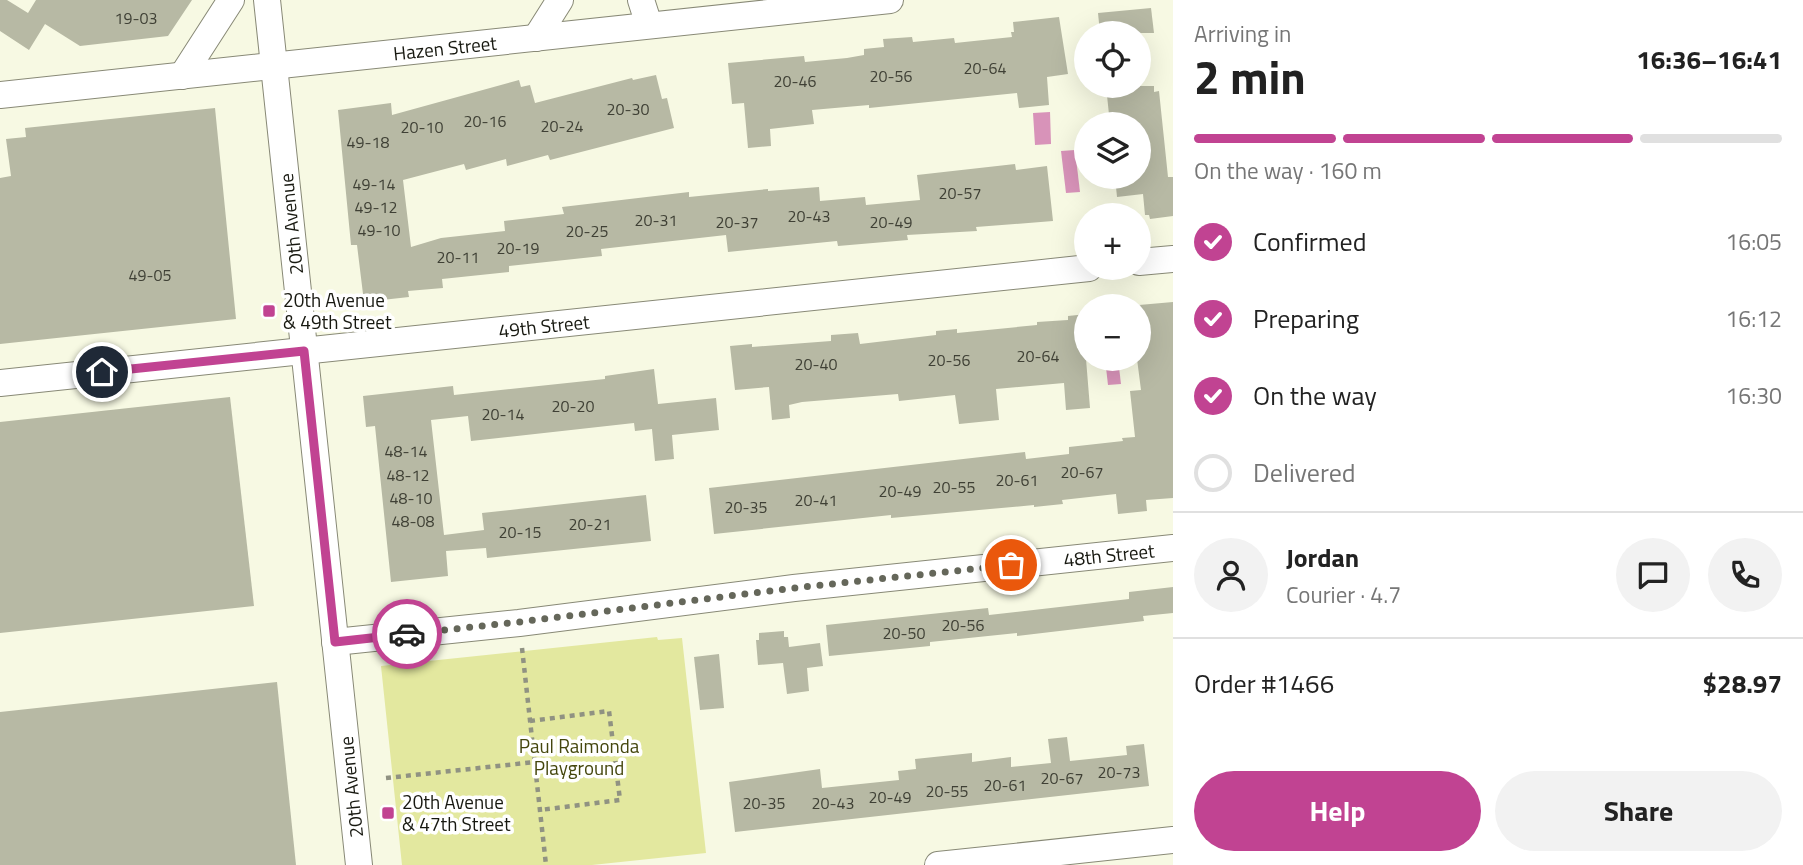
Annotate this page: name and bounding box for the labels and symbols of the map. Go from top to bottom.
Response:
house number: 19-03 [115,6,157,30]
street label: Hazen Street [392,28,498,67]
house number: 20-64 [964,56,1006,80]
house number: 20-56 [870,64,912,88]
house number: 20-46 [774,69,816,93]
house number: 20-30 [607,97,649,121]
house number: 20-16 [464,109,506,133]
house number: 20-24 [541,114,583,138]
house number: 20-10 [401,115,443,139]
house number: 49-18 [347,130,389,154]
street label: 20th Avenue [271,172,310,276]
house number: 49-14 [353,172,395,196]
house number: 20-57 [939,181,981,205]
house number: 49-12 [355,195,397,219]
house number: 20-43 [788,204,830,228]
house number: 20-31 [635,208,677,232]
house number: 20-37 [716,210,758,234]
house number: 20-49 [870,210,912,234]
house number: 49-10 [358,218,400,242]
house number: 20-25 [566,219,608,243]
house number: 20-19 [497,236,539,260]
house number: 20-11 [437,245,479,269]
house number: 49-05 [129,263,171,287]
place label: 20th Avenue & 49th Street [283,285,392,336]
marker: 20th Avenue & 49th Street [261,303,277,319]
street label: 49th Street [497,306,591,345]
pin [72,342,132,402]
house number: 20-64 [1017,344,1059,368]
house number: 20-56 [928,348,970,372]
house number: 20-40 [795,352,837,376]
house number: 20-20 [552,394,594,418]
house number: 20-14 [482,402,524,426]
house number: 48-14 [385,439,427,463]
house number: 20-67 [1061,460,1103,484]
house number: 48-12 [387,463,429,487]
house number: 20-61 [996,468,1038,492]
house number: 20-55 [933,475,975,499]
house number: 20-49 [879,479,921,503]
house number: 48-10 [390,486,432,510]
house number: 20-41 [795,488,837,512]
house number: 20-35 [725,495,767,519]
house number: 48-08 [392,509,434,533]
house number: 20-21 [569,512,611,536]
house number: 20-15 [499,520,541,544]
pin [981,535,1041,595]
street label: 48th Street [1062,535,1156,574]
courier [372,599,442,669]
house number: 20-56 [942,613,984,637]
house number: 20-50 [883,621,925,645]
park label: Paul Raimonda Playground [519,731,640,782]
street label: 20th Avenue [331,735,370,839]
house number: 20-73 [1098,760,1140,784]
house number: 20-67 [1041,766,1083,790]
house number: 20-61 [984,773,1026,797]
house number: 20-55 [926,779,968,803]
house number: 20-49 [869,785,911,809]
place label: 20th Avenue & 47th Street [402,787,511,838]
house number: 20-35 [743,791,785,815]
house number: 20-43 [812,791,854,815]
marker: 20th Avenue & 47th Street [380,805,396,821]

